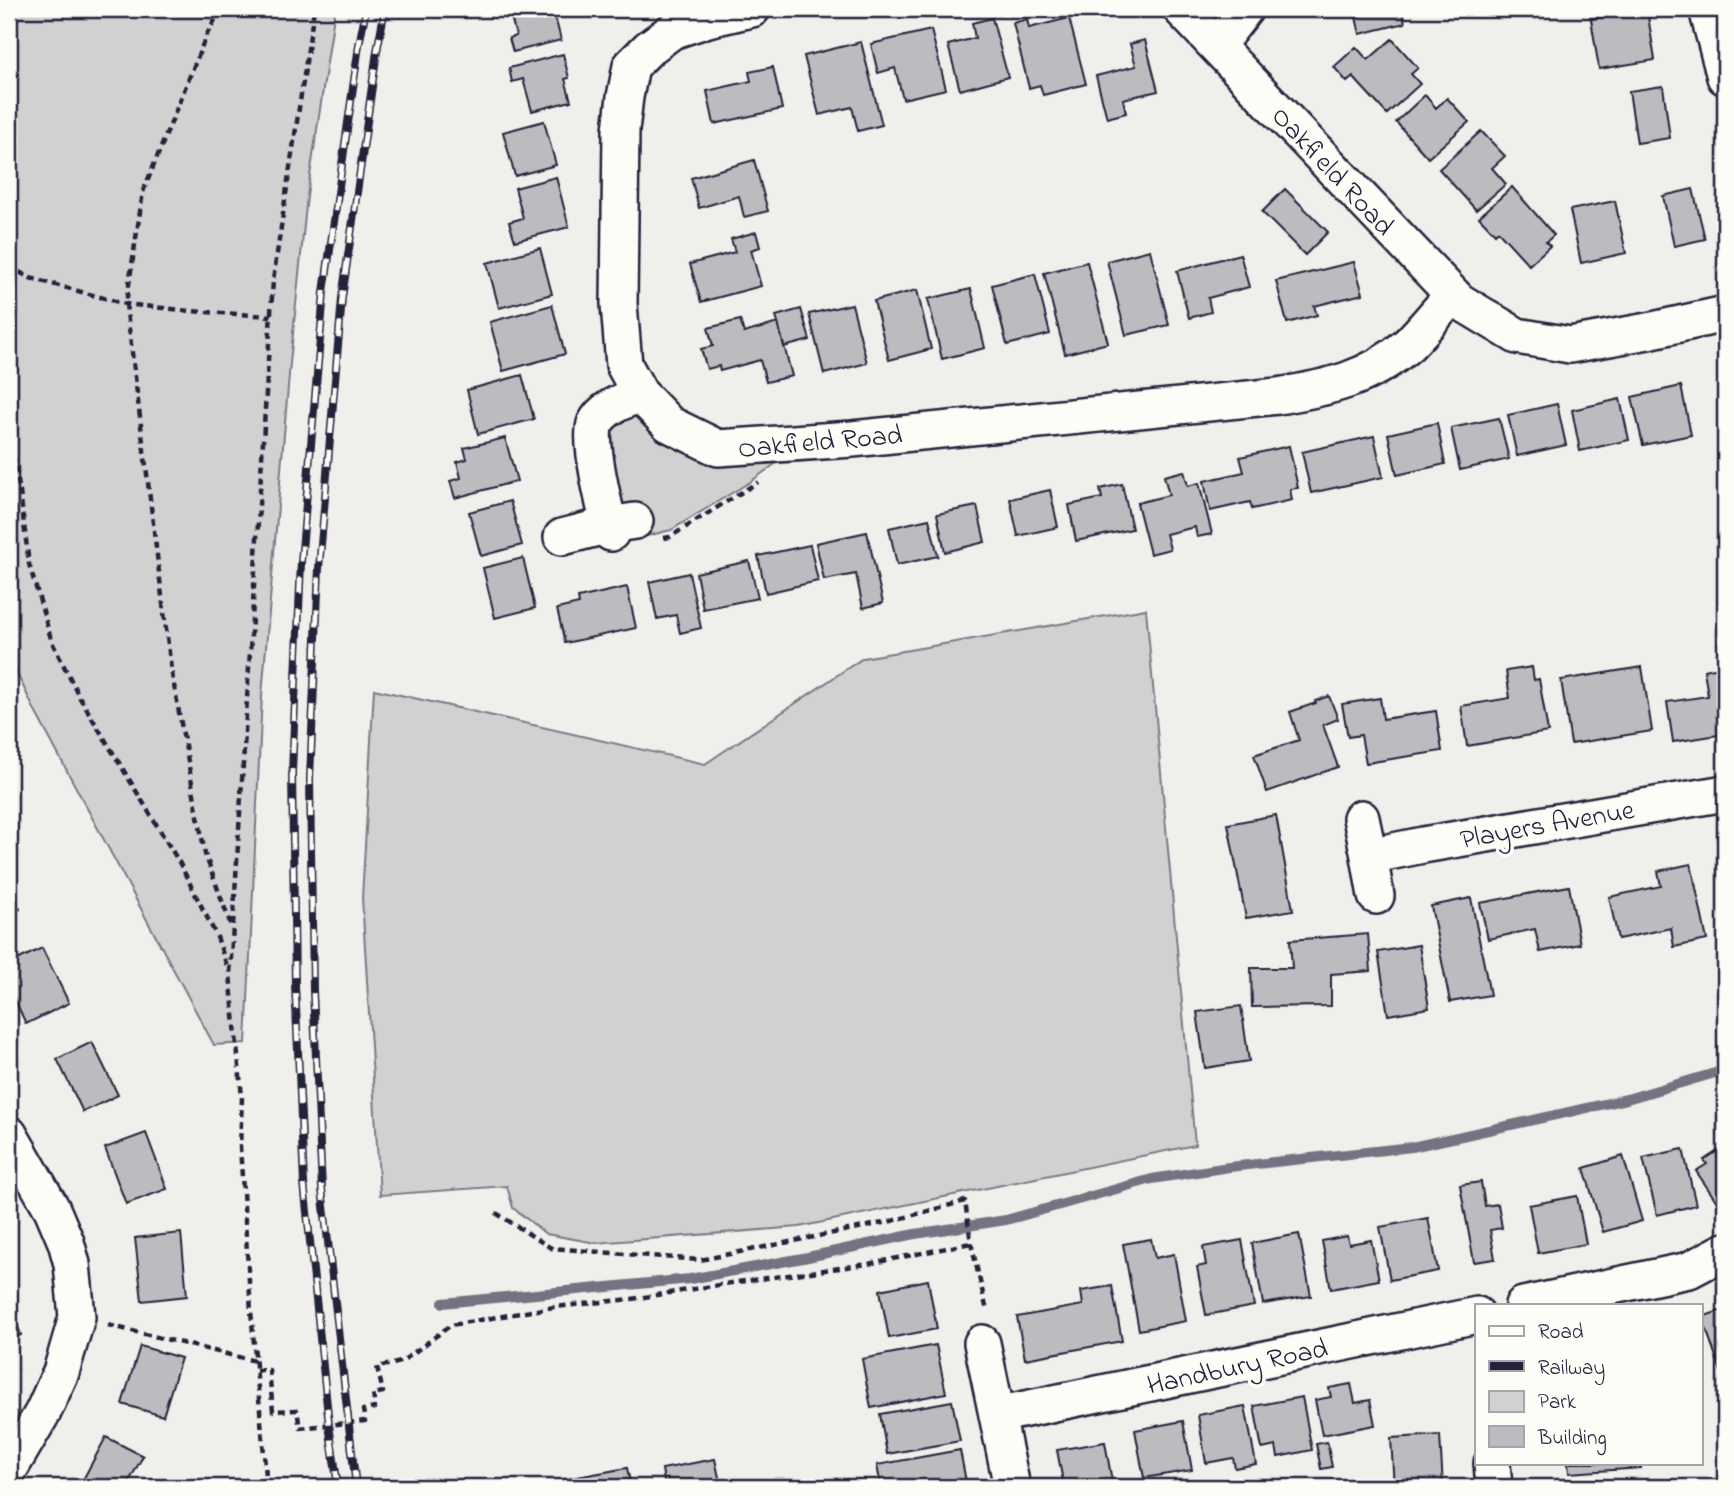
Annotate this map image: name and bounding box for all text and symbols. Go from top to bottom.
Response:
street label: Oakfield Road [1260,98,1403,247]
street label: Oakfield Road [736,416,904,471]
street label: Players Avenue [1457,791,1638,862]
legend [1475,1304,1702,1464]
text: Road [1538,1318,1584,1348]
street label: Handbury Road [1144,1329,1332,1408]
text: Railway [1538,1354,1605,1386]
text: Park [1538,1388,1577,1418]
text: Building [1537,1424,1607,1456]

